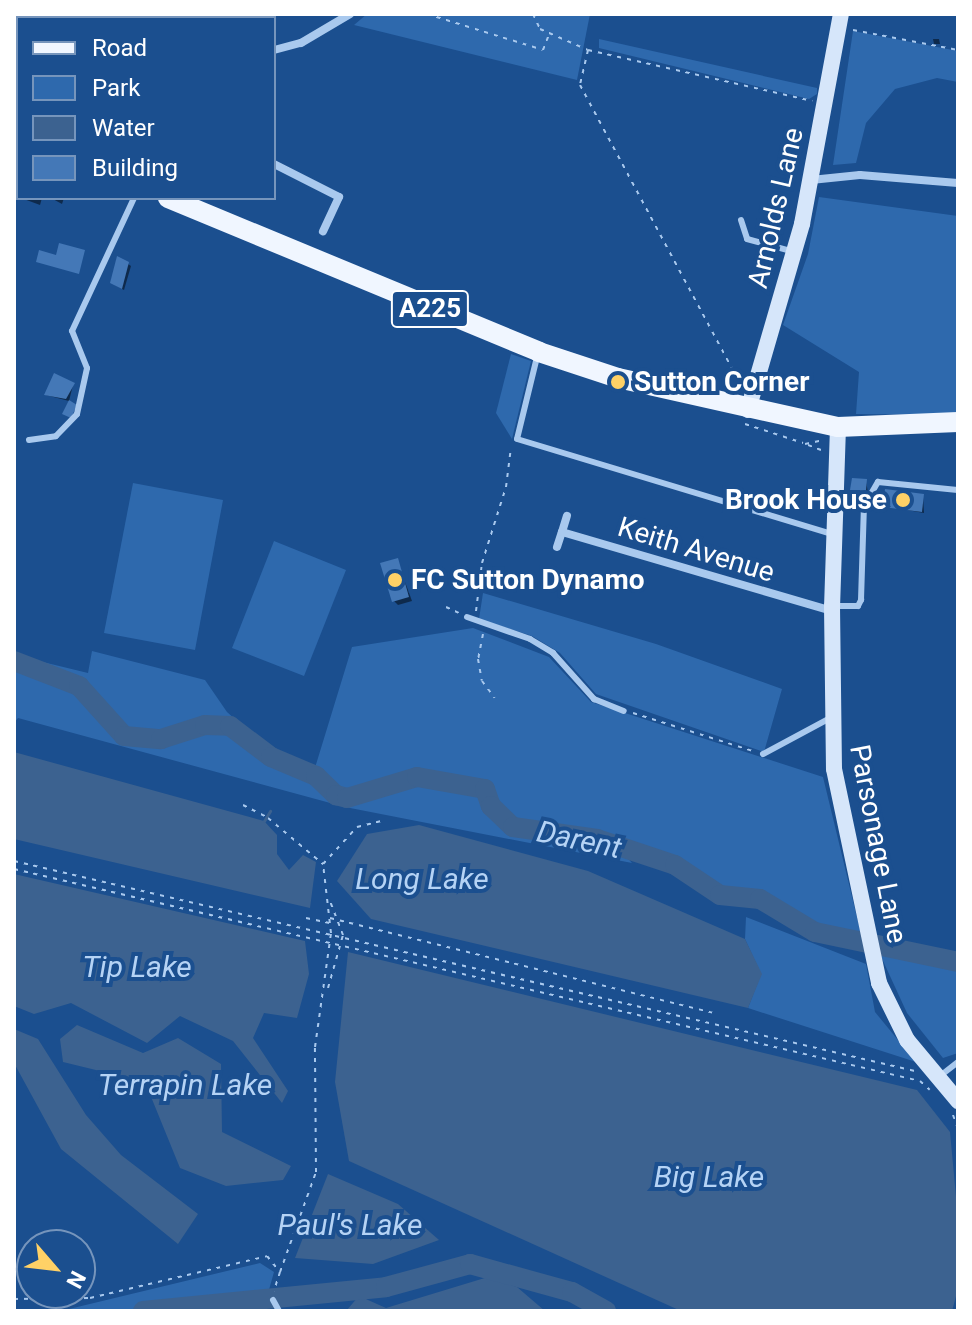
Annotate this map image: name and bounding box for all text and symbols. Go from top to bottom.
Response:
legend [16,16,276,200]
text: Road [92,34,147,62]
text: Park [92,74,140,102]
text: Water [92,114,155,142]
street label: Arnolds Lane [741,124,811,292]
text: Building [92,154,178,182]
road number: A225 [390,287,470,331]
place label: Sutton Corner [634,365,809,399]
marker: Sutton Corner [609,373,627,391]
place label: Brook House [725,483,887,517]
marker: Brook House [894,491,912,509]
street label: Keith Avenue [614,510,778,590]
place label: FC Sutton Dynamo [411,563,645,597]
marker: FC Sutton Dynamo [386,571,404,589]
street label: Parsonage Lane [842,742,914,946]
water label: Darent [533,814,625,866]
water label: Long Lake [355,861,489,897]
water label: Tip Lake [82,949,192,985]
water label: Terrapin Lake [98,1067,272,1103]
water label: Big Lake [654,1159,764,1195]
water label: Paul's Lake [278,1207,422,1243]
north arrow [16,1229,96,1309]
text: N [61,1267,91,1292]

